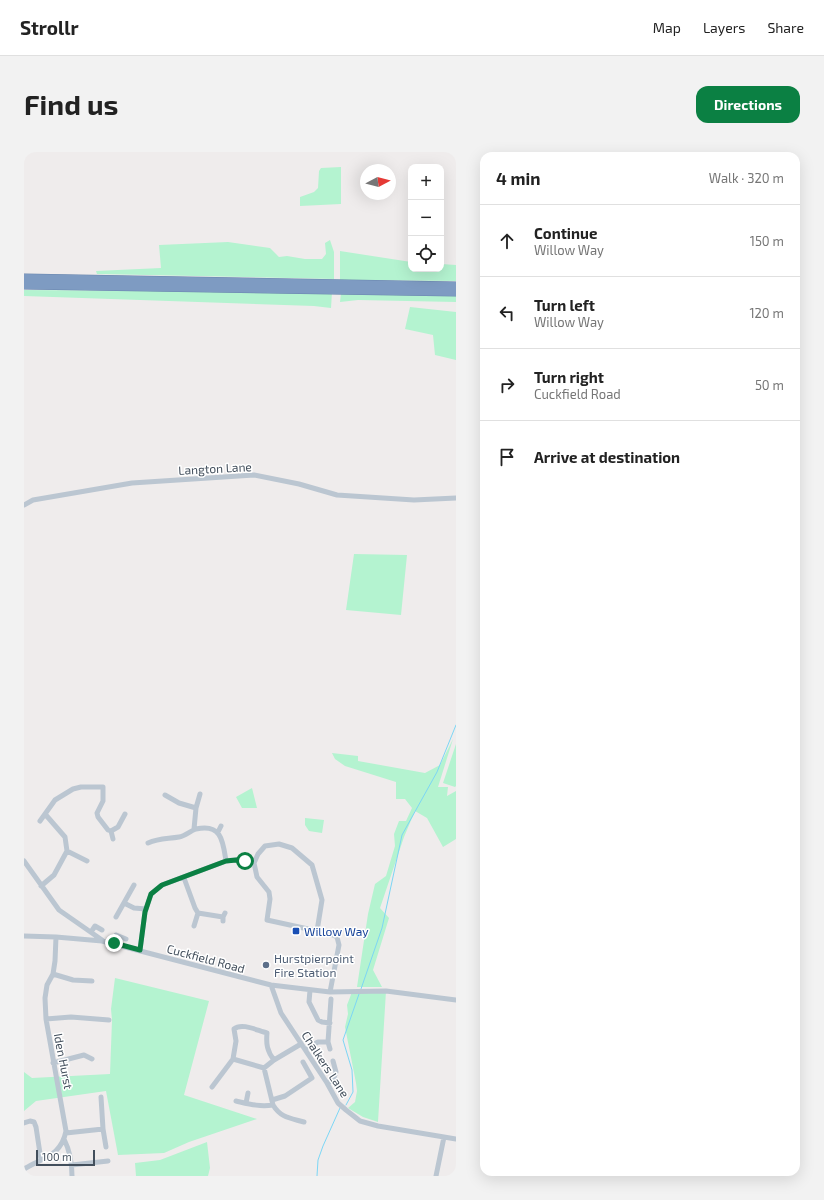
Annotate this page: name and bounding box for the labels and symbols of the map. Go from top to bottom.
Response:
north arrow [360,164,396,200]
street label: Langton Lane [178,459,252,477]
route start [236,852,254,870]
place label: Willow Way [304,924,369,938]
marker: Willow Way [291,926,301,936]
route end [105,934,123,952]
street label: Cuckfield Road [165,941,247,975]
place label: Hurstpierpoint Fire Station [274,951,354,979]
marker: Hurstpierpoint Fire Station [261,960,271,970]
street label: Chalkers Lane [299,1028,353,1100]
street label: Iden Hurst [52,1032,76,1090]
scale bar [36,1148,95,1167]

